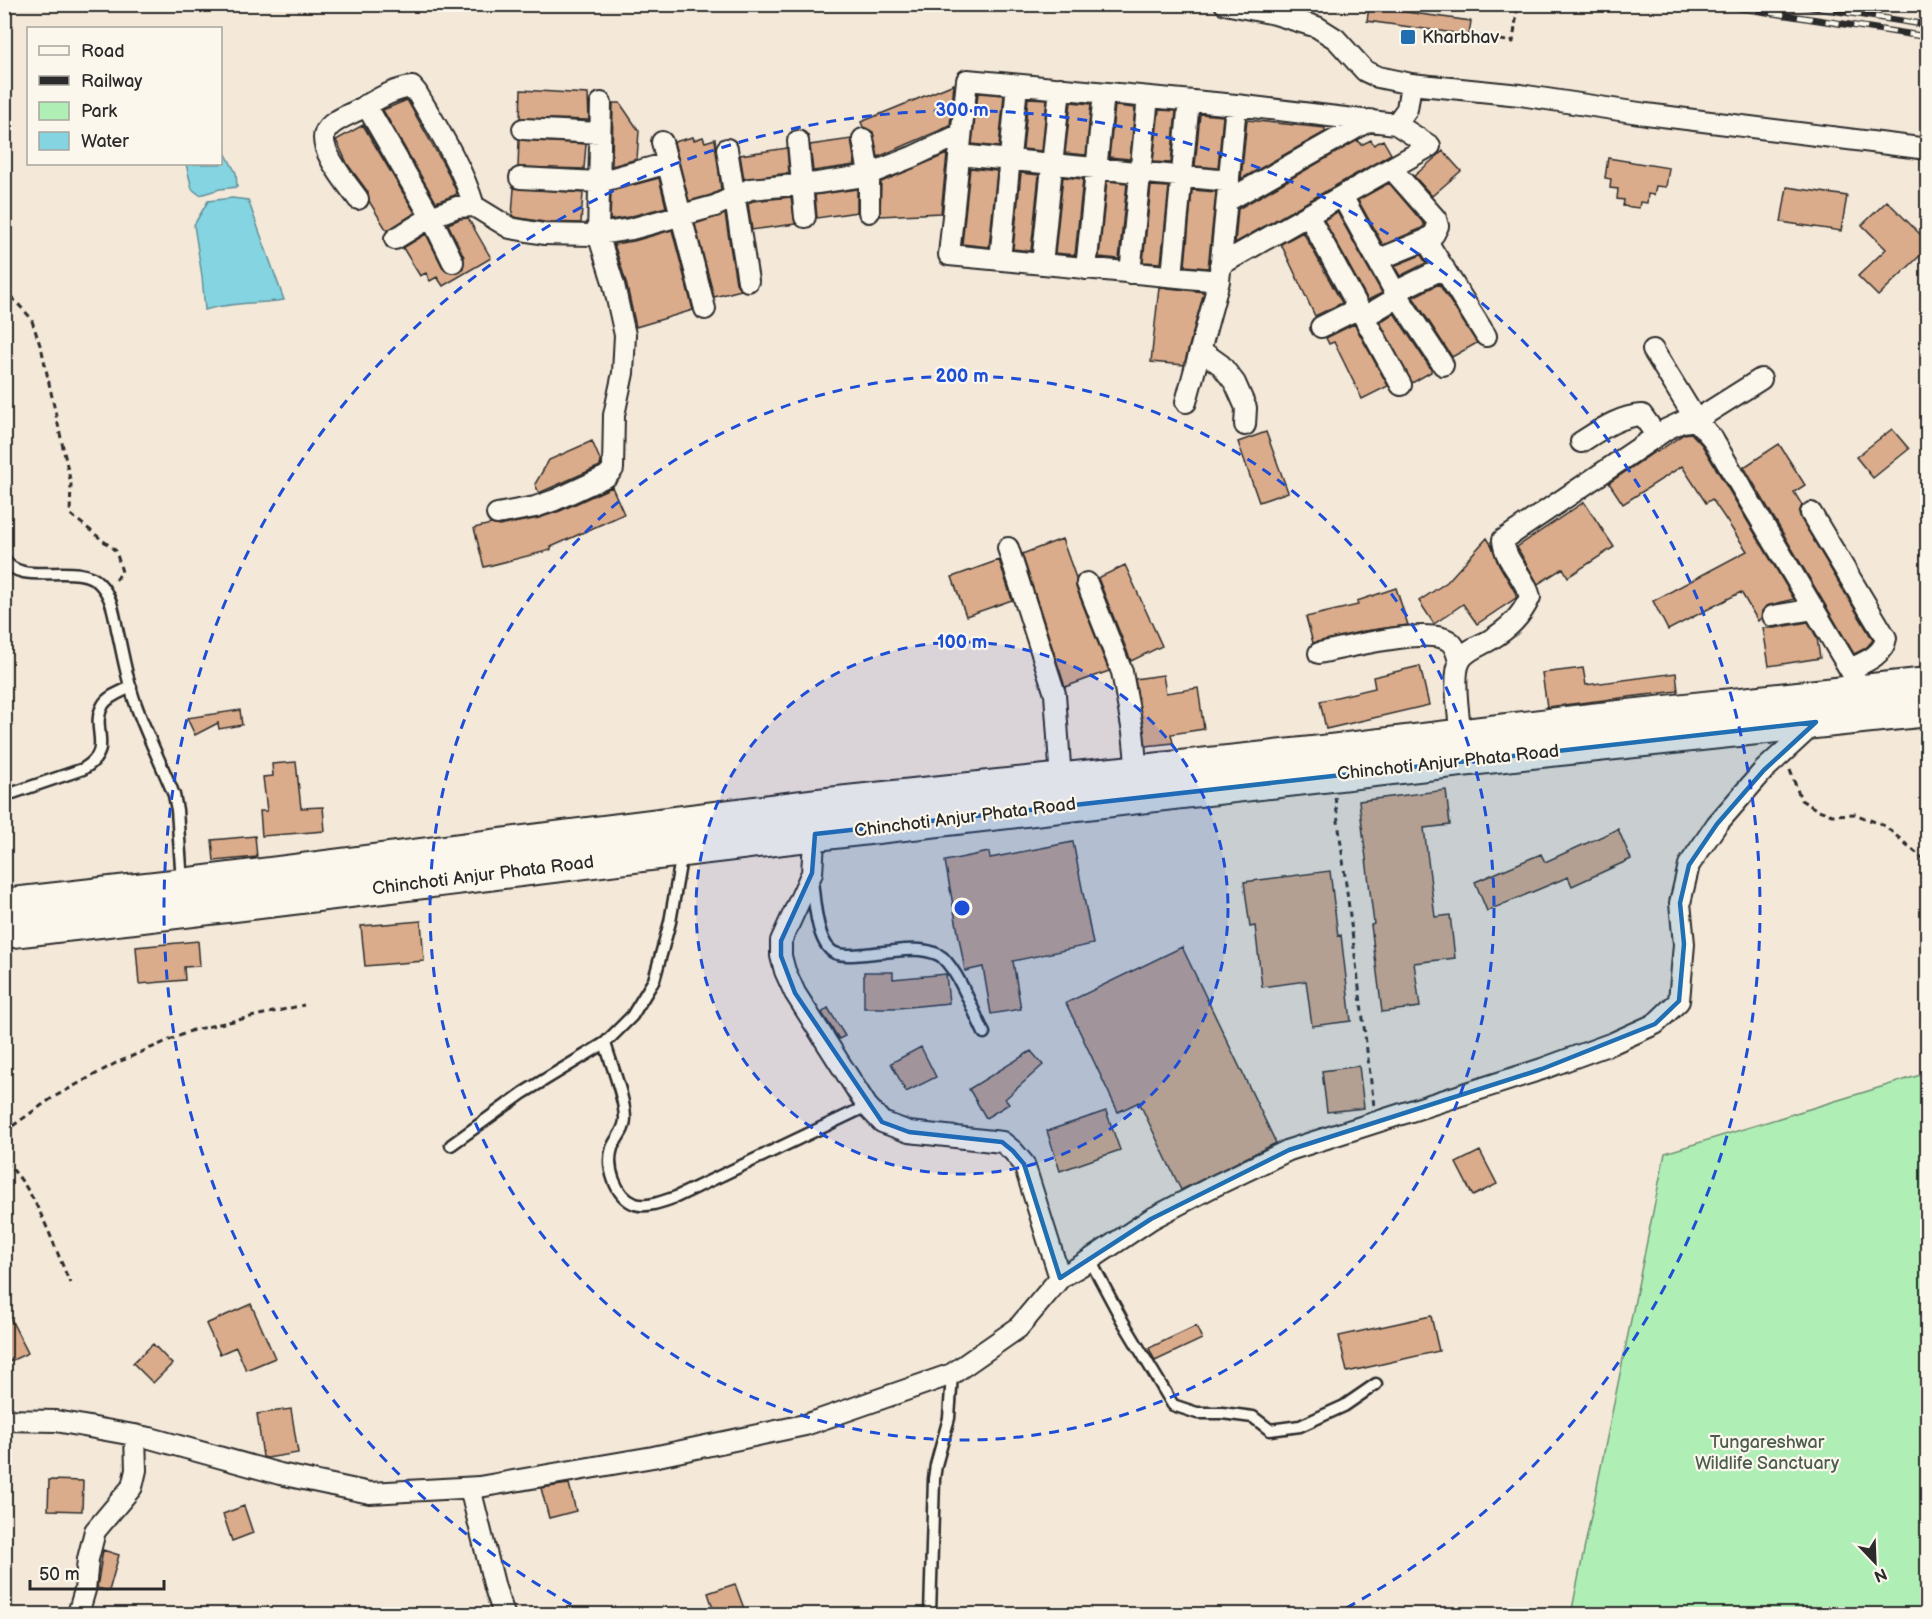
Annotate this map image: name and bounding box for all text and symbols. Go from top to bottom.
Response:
legend [27,27,222,165]
place label: Kharbhav [1422,27,1500,48]
marker: Kharbhav [1399,28,1417,46]
text: Road [81,41,125,62]
text: Railway [81,71,143,92]
text: 300 m [935,100,989,121]
text: Park [81,101,117,122]
text: Water [81,131,129,152]
text: 200 m [935,366,989,387]
text: 100 m [937,632,987,653]
street label: Chinchoti Anjur Phata Road [1336,740,1560,785]
street label: Chinchoti Anjur Phata Road [853,793,1077,842]
street label: Chinchoti Anjur Phata Road [371,851,595,900]
centre of rings [952,898,972,918]
park label: Tungareshwar Wildlife Sanctuary [1695,1432,1840,1474]
north arrow [1845,1532,1905,1592]
scale bar [30,1553,164,1591]
text: N [1871,1563,1890,1586]
text: 50 m [39,1564,80,1585]

